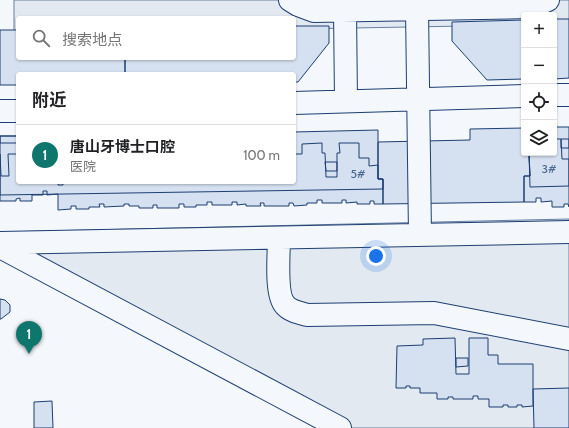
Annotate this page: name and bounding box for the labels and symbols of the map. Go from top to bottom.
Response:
house number: 3# [542,161,557,176]
house number: 5# [351,166,366,181]
your location [366,246,386,266]
pin: 1 [16,321,42,354]

